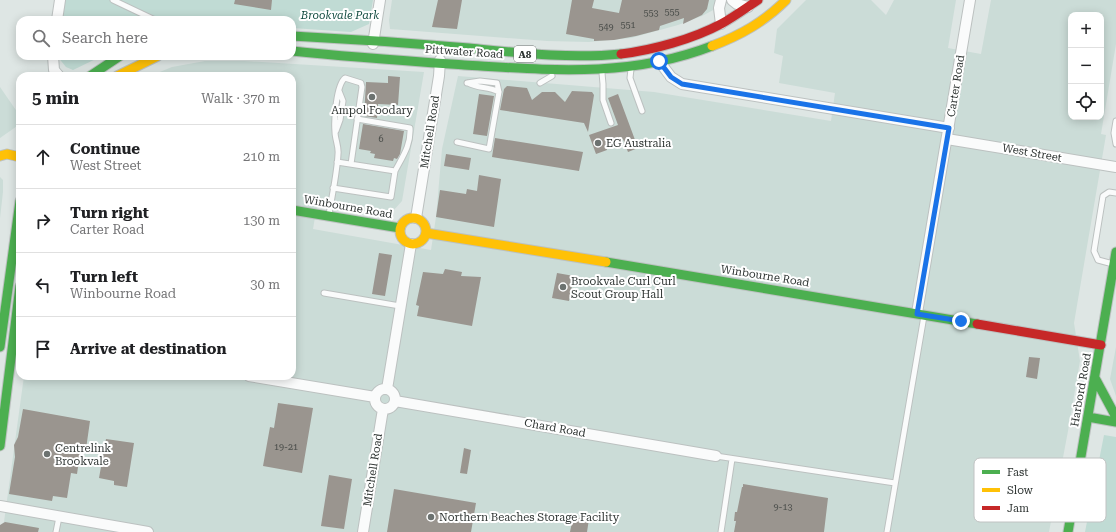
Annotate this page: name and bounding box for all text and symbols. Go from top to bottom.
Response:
house number: 555 [664,7,680,17]
house number: 553 [643,8,659,18]
park label: Brookvale Park [300,9,379,22]
map controls [1068,12,1104,120]
button: + [1068,12,1104,48]
search box [16,16,296,60]
house number: 551 [620,20,636,30]
house number: 549 [598,22,614,32]
icon: search [30,27,52,49]
text: Search here [62,29,148,47]
street label: Pittwater Road [425,43,503,61]
road number: A8 [514,46,536,62]
button: − [1068,48,1104,84]
route start [650,52,668,70]
street label: Carter Road [945,54,967,118]
button: locate [1068,84,1104,120]
text: 5 min [32,88,79,108]
text: Walk · 370 m [201,91,280,106]
marker: Ampol Foodary [367,92,377,102]
street label: Mitchell Road [418,95,442,169]
place label: Ampol Foodary [331,104,413,117]
house number: 6 [378,134,384,144]
place label: EG Australia [606,137,671,150]
marker: EG Australia [593,138,603,148]
text: Continue [70,140,140,158]
street label: West Street [1001,141,1063,165]
icon: ahead [32,146,54,168]
text: 210 m [243,149,280,164]
text: West Street [70,158,141,173]
street label: Winbourne Road [303,193,393,221]
text: Turn right [70,204,149,222]
icon: right [32,210,54,232]
text: 130 m [243,213,280,228]
text: Carter Road [70,222,144,237]
street label: Winbourne Road [720,263,810,289]
text: Turn left [70,268,138,286]
icon: left [32,274,54,296]
place label: Brookvale Curl Curl Scout Group Hall [571,275,676,301]
text: 30 m [250,277,280,292]
marker: Brookvale Curl Curl Scout Group Hall [558,282,568,292]
text: Winbourne Road [70,286,176,301]
route end [952,312,970,330]
icon: arrive [32,338,54,360]
text: Arrive at destination [70,340,226,358]
street label: Harbord Road [1068,352,1094,428]
street label: Chard Road [523,416,587,440]
street label: Mitchell Road [361,433,385,507]
place label: Centrelink Brookvale [55,442,111,468]
house number: 19-21 [274,442,298,452]
marker: Centrelink Brookvale [42,449,52,459]
legend [974,458,1106,522]
text: Fast [1007,466,1028,479]
text: Slow [1007,484,1034,497]
house number: 9-13 [773,502,793,512]
text: Jam [1007,502,1029,515]
place label: Northern Beaches Storage Facility [439,511,620,524]
marker: Northern Beaches Storage Facility [426,512,436,522]

